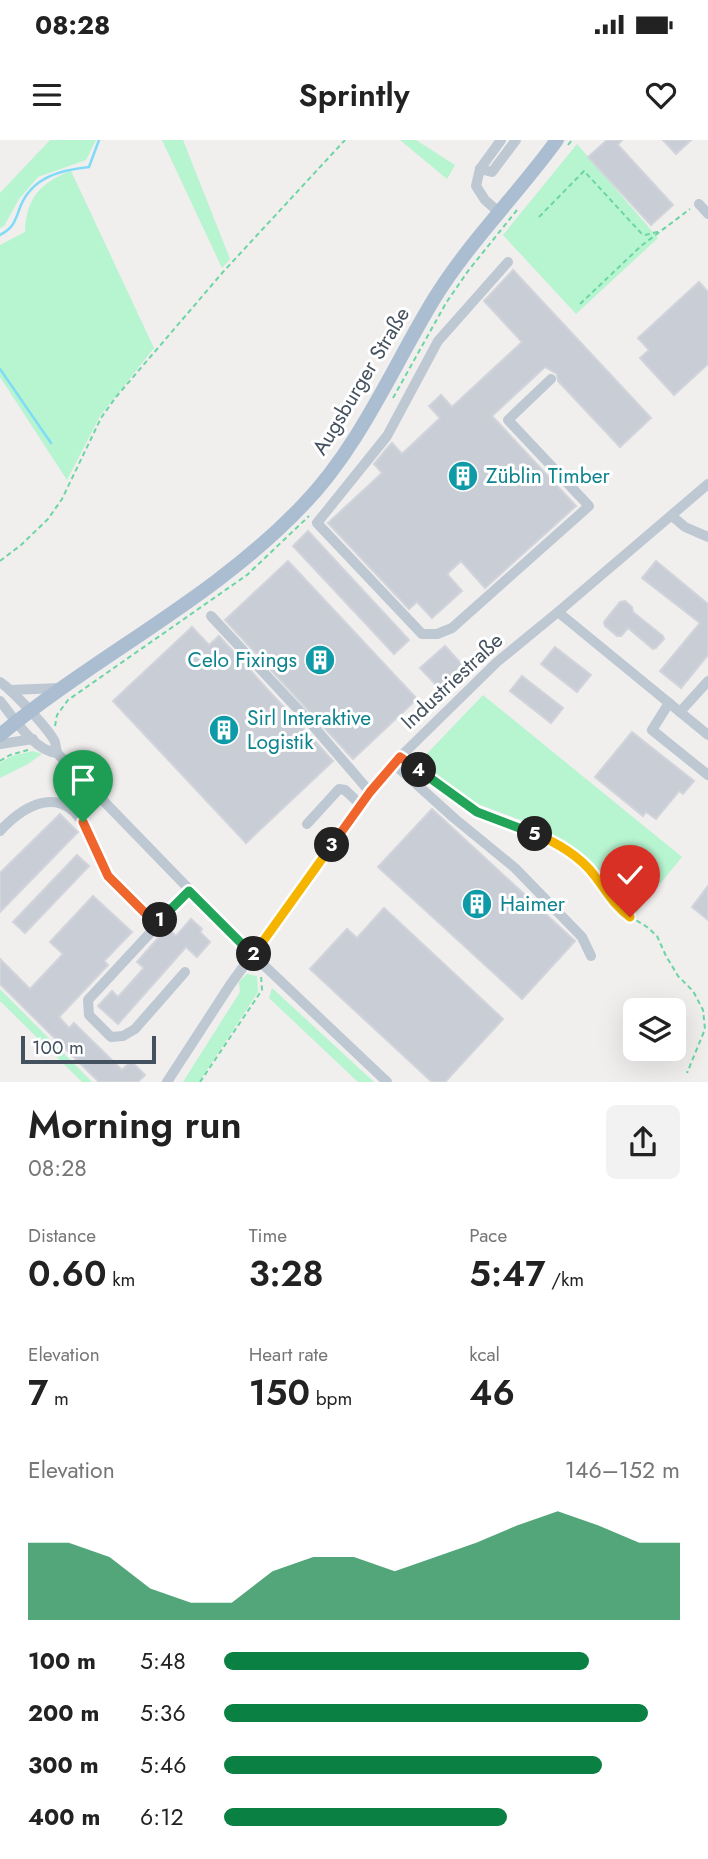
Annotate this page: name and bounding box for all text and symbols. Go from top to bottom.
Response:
text: 08:28 [35,6,110,44]
text: Sprintly [298,72,410,118]
icon: menu [28,76,66,114]
icon: heart [642,76,680,114]
street label: Augsburger Straße [305,301,417,461]
building icon: Züblin Timber [446,459,480,493]
place label: Züblin Timber [486,461,610,491]
street label: Industriestraße [394,626,510,736]
building icon: Celo Fixings [303,643,337,677]
place label: Celo Fixings [188,645,297,675]
place label: Sirl Interaktive Logistik [247,703,371,757]
building icon: Sirl Interaktive Logistik [207,713,241,747]
pin [53,750,113,822]
pin: 4 [402,752,436,788]
text: 4 [412,756,425,783]
icon: arrive [64,761,102,799]
pin: 5 [518,816,552,852]
text: 5 [528,820,541,847]
pin: 3 [314,828,350,862]
text: 3 [326,831,337,858]
pin [600,845,660,917]
icon: check [611,856,649,894]
building icon: Haimer [460,887,494,921]
place label: Haimer [500,889,566,919]
pin: 1 [142,902,178,938]
text: 1 [155,906,164,933]
pin: 2 [236,936,272,972]
text: 2 [247,940,260,967]
map controls [623,998,686,1061]
button: layers [623,998,686,1061]
scale bar [21,1033,156,1065]
text: 100 m [32,1034,84,1061]
text: Morning run [28,1097,242,1152]
button: share [606,1105,680,1179]
text: 08:28 [28,1151,87,1185]
text: Distance [28,1222,96,1249]
text: Time [249,1222,287,1249]
text: Pace [469,1222,507,1249]
text: 0.60 [28,1249,106,1299]
text: 3:28 [249,1249,324,1299]
text: 5:47 [469,1249,546,1299]
text: km [106,1266,135,1293]
text: /km [546,1266,584,1293]
text: Elevation [28,1341,100,1368]
text: Heart rate [249,1341,328,1368]
text: kcal [469,1341,500,1368]
text: 7 [28,1368,48,1418]
text: 150 [249,1368,310,1418]
text: 46 [469,1368,515,1418]
text: m [48,1385,69,1412]
text: bpm [310,1385,352,1412]
text: Elevation [28,1453,115,1487]
text: 146–152 m [565,1453,680,1487]
text: 100 m [28,1644,96,1678]
text: 5:48 [140,1644,186,1678]
text: 200 m [28,1696,99,1730]
text: 5:36 [140,1696,186,1730]
text: 300 m [28,1748,99,1782]
text: 5:46 [140,1748,187,1782]
text: 400 m [28,1800,100,1834]
text: 6:12 [140,1800,184,1834]

